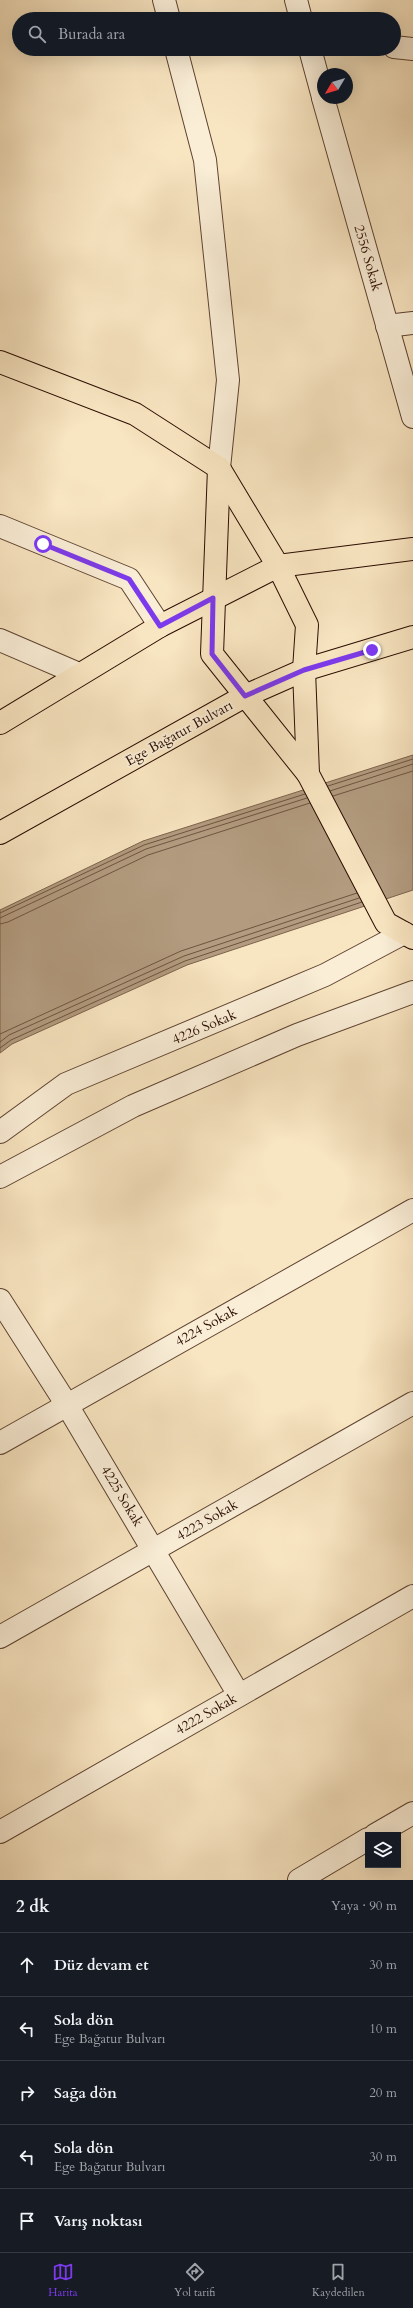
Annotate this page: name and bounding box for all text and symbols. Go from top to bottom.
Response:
search box [12,12,401,56]
icon: search [26,23,48,45]
text: Burada ara [58,24,125,44]
north arrow [317,68,353,104]
street label: 2556 Sokak [349,223,387,294]
route start [34,535,52,553]
route end [363,641,381,659]
street label: Ege Bağatur Bulvarı [122,696,236,770]
street label: 4226 Sokak [169,1005,240,1049]
street label: 4224 Sokak [172,1301,241,1351]
street label: 4225 Sokak [96,1462,148,1530]
street label: 4223 Sokak [173,1495,242,1545]
street label: 4222 Sokak [172,1689,241,1739]
map controls [365,1832,401,1868]
button: layers [365,1832,401,1868]
text: 2 dk [16,1895,50,1918]
text: Yaya · 90 m [331,1897,397,1915]
icon: ahead [16,1954,38,1976]
text: Düz devam et [54,1955,149,1975]
text: 30 m [369,1956,397,1974]
text: Sola dön [54,2010,114,2030]
icon: left [16,2018,38,2040]
text: 10 m [369,2020,397,2038]
text: Ege Bağatur Bulvarı [54,2030,165,2048]
icon: right [16,2082,38,2104]
text: Sağa dön [54,2083,117,2103]
text: 20 m [369,2084,397,2102]
text: Sola dön [54,2138,114,2158]
icon: left [16,2146,38,2168]
text: 30 m [369,2148,397,2166]
text: Ege Bağatur Bulvarı [54,2158,165,2176]
icon: arrive [16,2210,38,2232]
text: Varış noktası [54,2211,143,2231]
tab: Harita [48,2261,78,2300]
tab: Yol tarifi [174,2261,216,2300]
tab: Kaydedilen [312,2261,365,2300]

